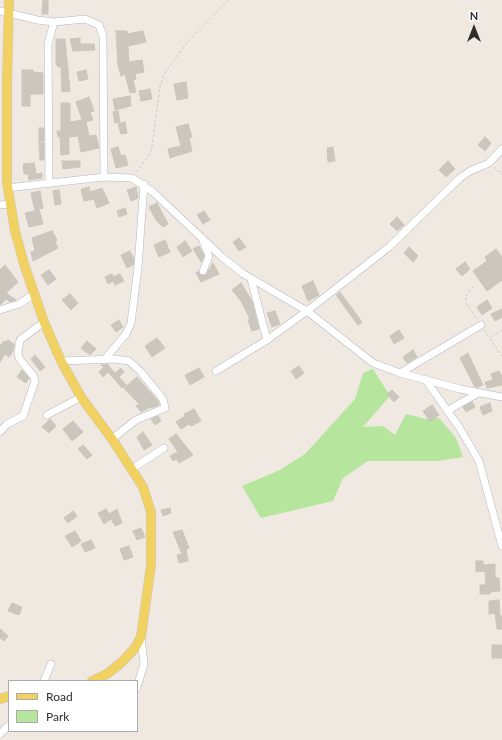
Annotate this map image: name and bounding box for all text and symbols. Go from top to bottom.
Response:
north arrow [454,8,494,48]
text: N [470,9,478,22]
legend [8,680,138,732]
text: Road [46,689,73,704]
text: Park [46,709,69,724]

